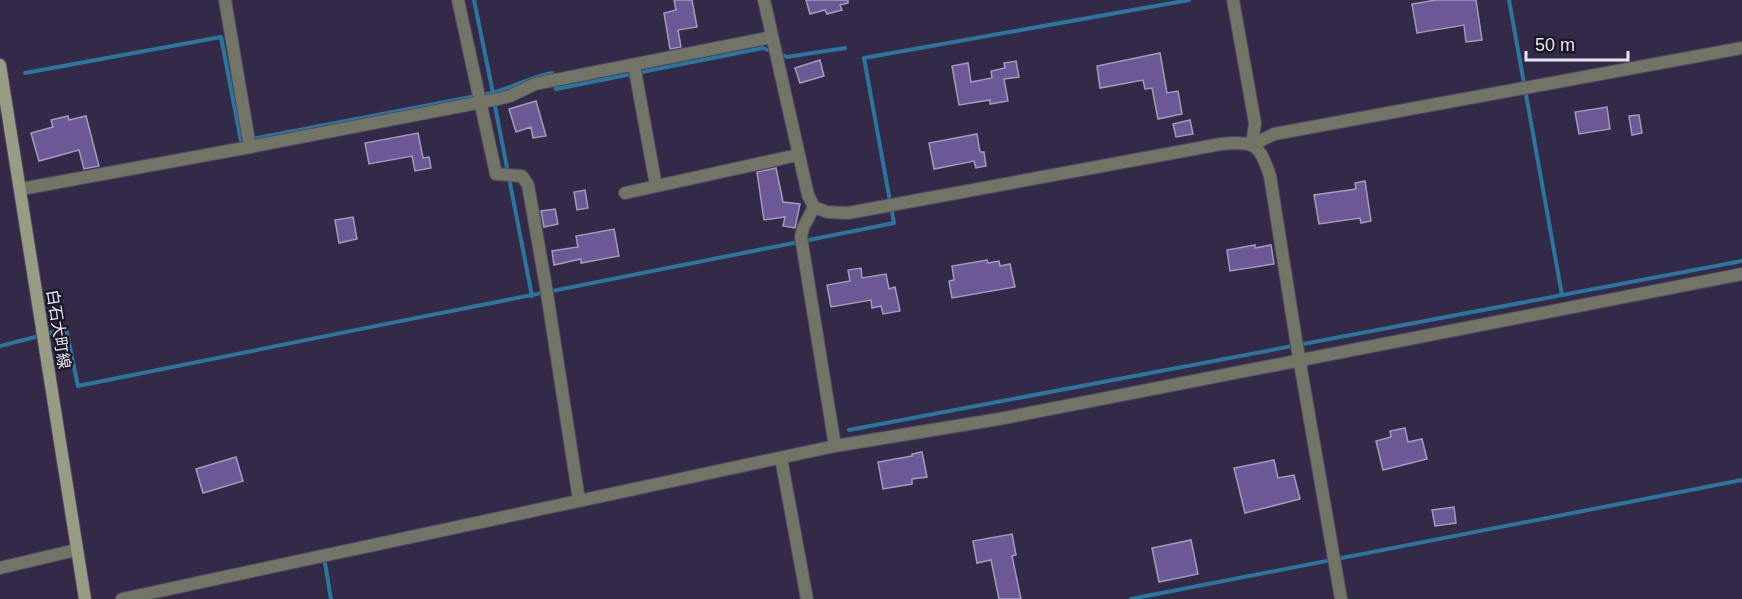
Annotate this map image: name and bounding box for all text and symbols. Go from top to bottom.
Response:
scale bar [1526,24,1628,62]
text: 50 m [1535,35,1575,55]
street label: 白石大町線 [44,288,73,370]

